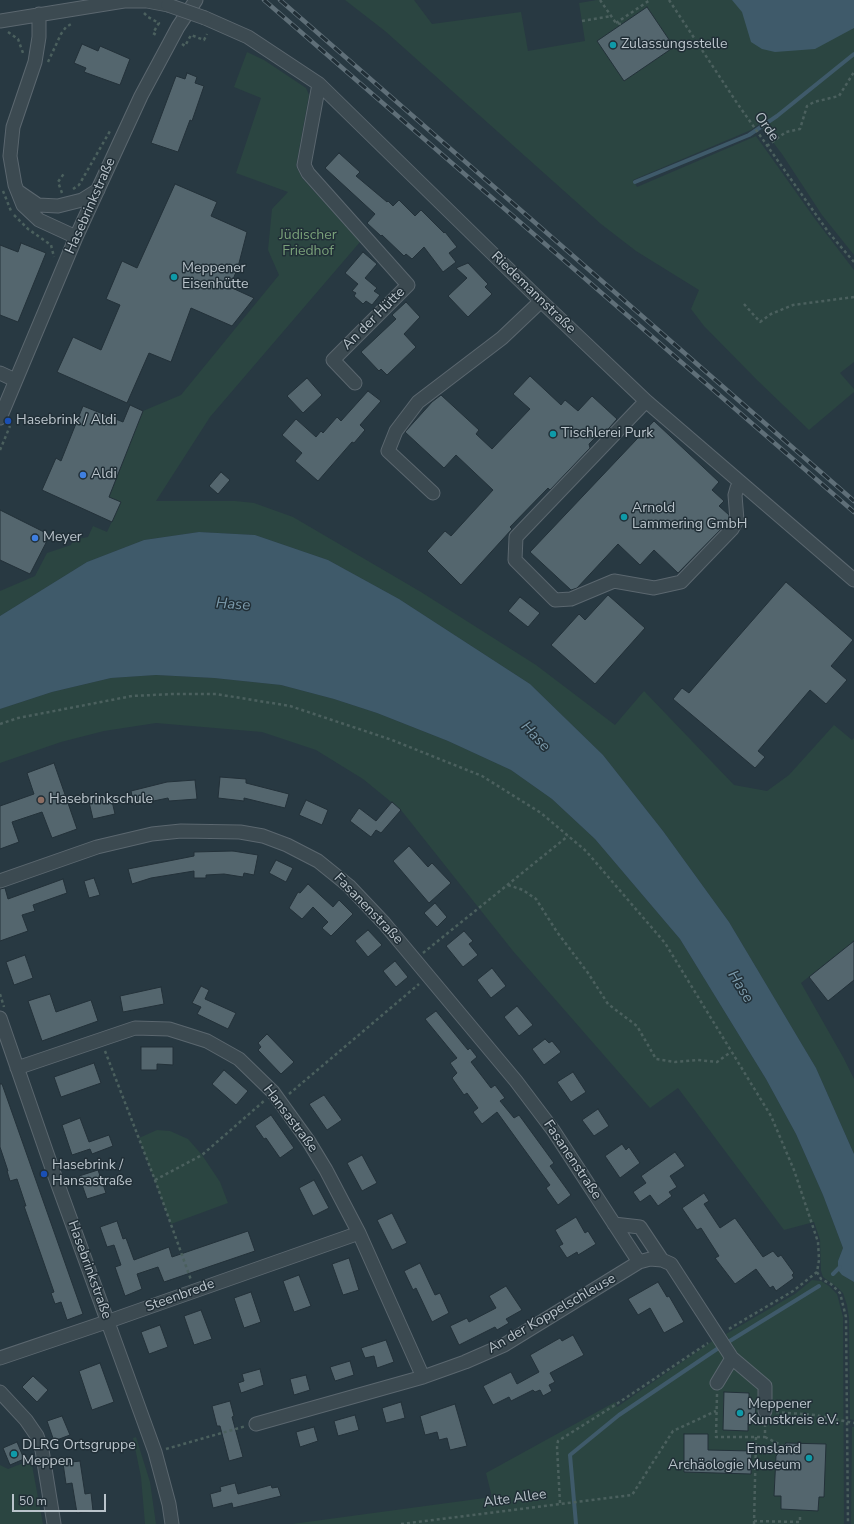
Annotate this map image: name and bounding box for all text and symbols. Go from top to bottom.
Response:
place label: Zulassungsstelle [621,37,727,53]
marker: Zulassungsstelle [608,40,618,50]
street label: Orde [750,109,782,145]
street label: Hasebrinkstraße [62,155,120,257]
park label: Jüdischer Friedhof [279,228,337,260]
street label: Riedemannstraße [487,248,579,338]
place label: Meppener Eisenhütte [182,261,248,294]
marker: Meppener Eisenhütte [169,272,179,282]
street label: An der Hütte [339,284,409,354]
place label: Hasebrink / Aldi [16,413,116,429]
marker: Hasebrink / Aldi [3,416,13,426]
place label: Tischlerei Purk [561,426,653,442]
marker: Tischlerei Purk [548,429,558,439]
place label: Aldi [91,467,117,483]
marker: Aldi [78,470,88,480]
place label: Arnold Lammering GmbH [632,501,747,534]
marker: Arnold Lammering GmbH [619,512,629,522]
place label: Meyer [43,530,82,546]
marker: Meyer [30,533,40,543]
water label: Hase [215,595,251,615]
water label: Hase [517,718,553,756]
place label: Hasebrinkschule [49,792,153,808]
marker: Hasebrinkschule [36,795,46,805]
street label: Fasanenstraße [330,870,406,948]
water label: Hase [723,968,757,1006]
street label: Hansastraße [259,1082,321,1156]
street label: Fasanenstraße [539,1117,605,1203]
place label: Hasebrink / Hansastraße [52,1158,132,1190]
marker: Hasebrink / Hansastraße [39,1169,49,1179]
street label: Hasebrinkstraße [63,1219,115,1321]
street label: An der Koppelschleuse [485,1270,619,1358]
street label: Steenbrede [143,1276,217,1316]
place label: Meppener Kunstkreis e.V. [748,1397,839,1430]
marker: Meppener Kunstkreis e.V. [735,1408,745,1418]
place label: DLRG Ortsgruppe Meppen [22,1438,136,1470]
place label: Emsland Archäologie Museum [668,1442,801,1474]
marker: DLRG Ortsgruppe Meppen [9,1449,19,1459]
marker: Emsland Archäologie Museum [804,1453,814,1463]
scale bar [14,1486,108,1512]
street label: Alte Allee [482,1486,548,1512]
text: 50 m [19,1493,47,1509]

